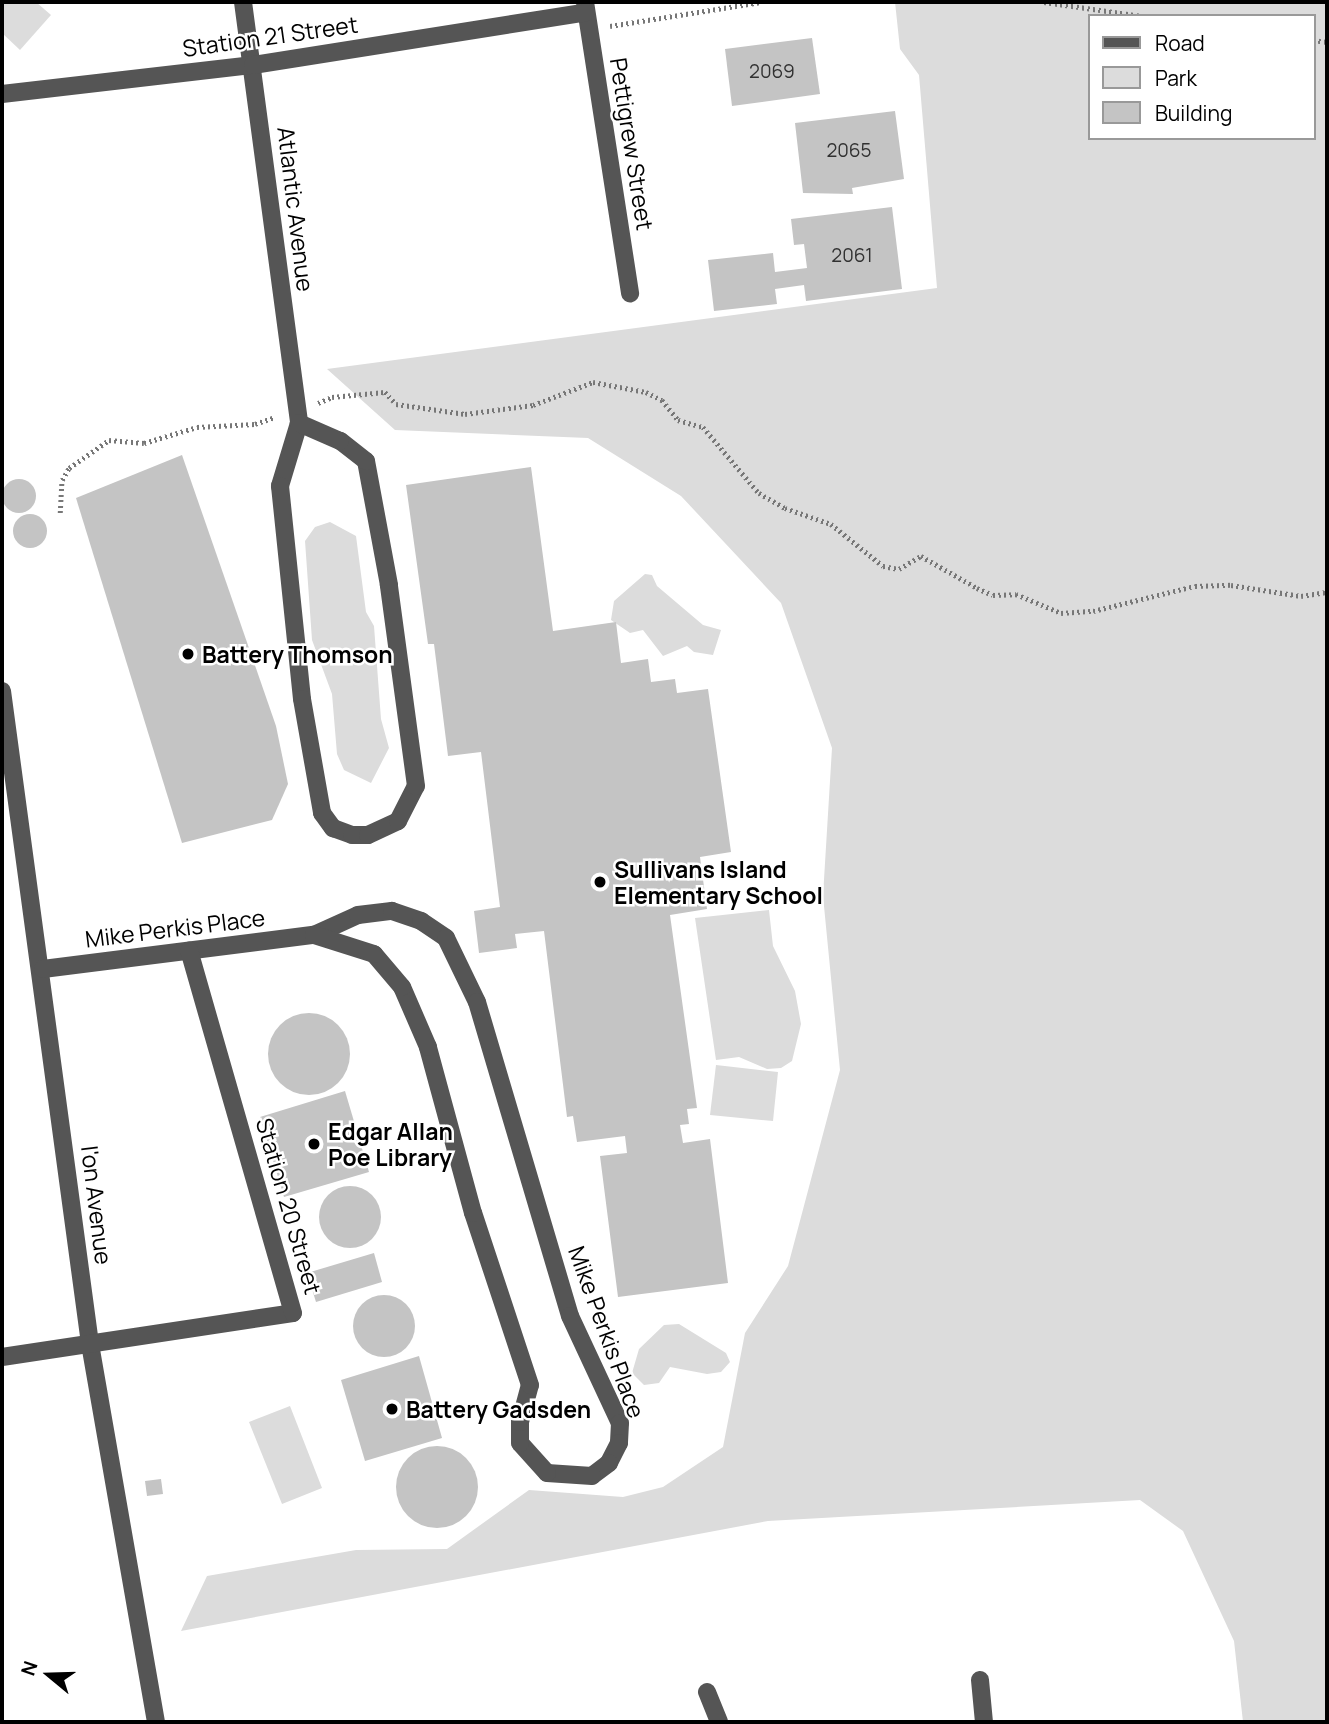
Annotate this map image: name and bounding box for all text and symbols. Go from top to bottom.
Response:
street label: Station 21 Street [181,10,359,62]
legend [1088,14,1315,140]
text: Road [1155,29,1205,57]
street label: Pettigrew Street [605,56,659,232]
house number: 2069 [749,61,795,83]
text: Park [1155,64,1197,92]
text: Building [1155,99,1232,127]
street label: Atlantic Avenue [272,125,320,293]
house number: 2065 [826,140,872,162]
house number: 2061 [831,245,873,267]
place label: Battery Thomson [202,640,393,668]
marker: Battery Thomson [180,646,196,662]
place label: Sullivans Island Elementary School [614,855,823,909]
marker: Sullivans Island Elementary School [592,874,608,890]
street label: Mike Perkis Place [84,903,266,953]
street label: Station 20 Street [251,1115,327,1297]
place label: Edgar Allan Poe Library [328,1117,453,1171]
marker: Edgar Allan Poe Library [306,1136,322,1152]
street label: I'on Avenue [76,1144,118,1266]
street label: Mike Perkis Place [563,1242,651,1422]
place label: Battery Gadsden [406,1395,591,1423]
marker: Battery Gadsden [384,1401,400,1417]
north arrow [14,1640,84,1710]
text: N [15,1657,44,1679]

